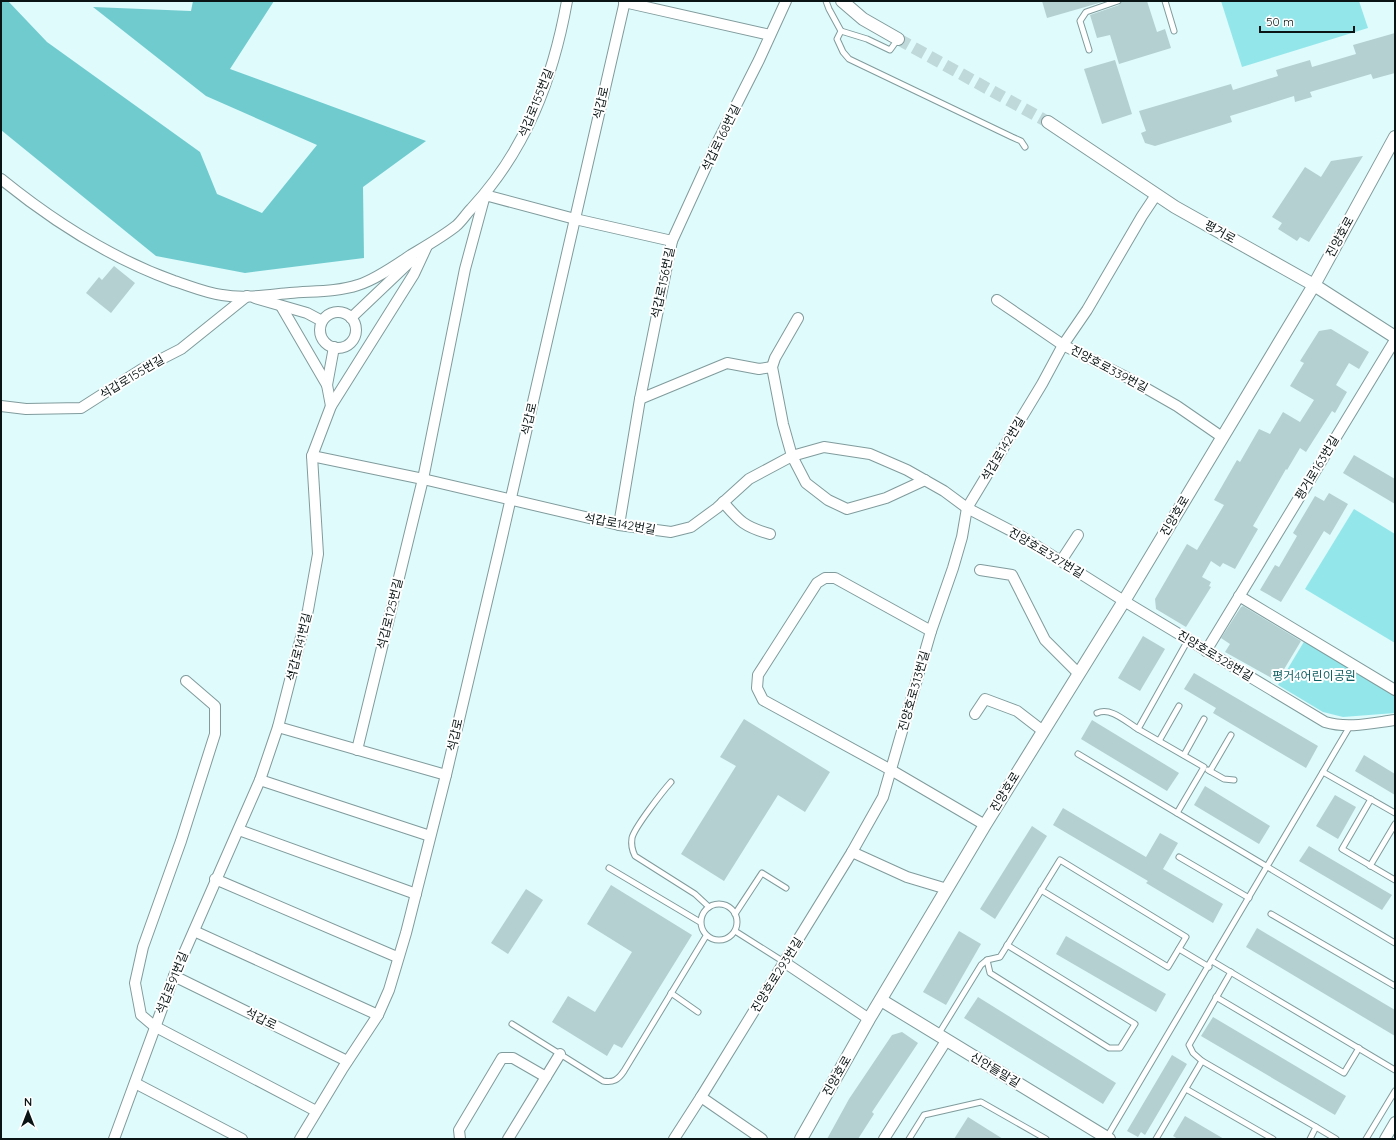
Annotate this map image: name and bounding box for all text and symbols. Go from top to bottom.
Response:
scale bar [1260,8,1354,34]
text: 50 m [1266,14,1294,29]
street label: 석갑로155번길 [515,66,556,139]
street label: 석갑로 [589,85,612,121]
street label: 석갑로168번길 [698,102,743,174]
street label: 진양호로 [1322,214,1357,260]
street label: 평거로 [1202,217,1238,246]
street label: 석갑로156번길 [648,246,677,320]
street label: 진양호로339번길 [1068,342,1151,395]
street label: 석갑로155번길 [97,351,167,402]
street label: 석갑로 [517,401,540,437]
street label: 석갑로142번길 [977,414,1028,484]
street label: 평거로163번길 [1292,433,1342,503]
street label: 진양호로 [1157,493,1192,539]
street label: 석갑로142번길 [583,510,657,537]
street label: 진양호로327번길 [1006,524,1087,581]
street label: 석갑로125번길 [373,577,406,651]
street label: 석갑로141번길 [283,611,314,683]
street label: 진양호로328번길 [1175,627,1256,684]
street label: 진양호로313번길 [895,649,932,733]
park label: 평거4어린이공원 [1272,668,1356,683]
street label: 석갑로 [443,717,466,753]
street label: 진양호로 [987,769,1023,814]
street label: 진양호로293번길 [747,934,806,1015]
street label: 석갑로91번길 [152,949,191,1016]
street label: 석갑로 [243,1005,279,1033]
street label: 신안들말길 [968,1049,1023,1090]
street label: 진양호로 [819,1053,854,1099]
north arrow [8,1092,48,1132]
text: N [24,1095,32,1109]

